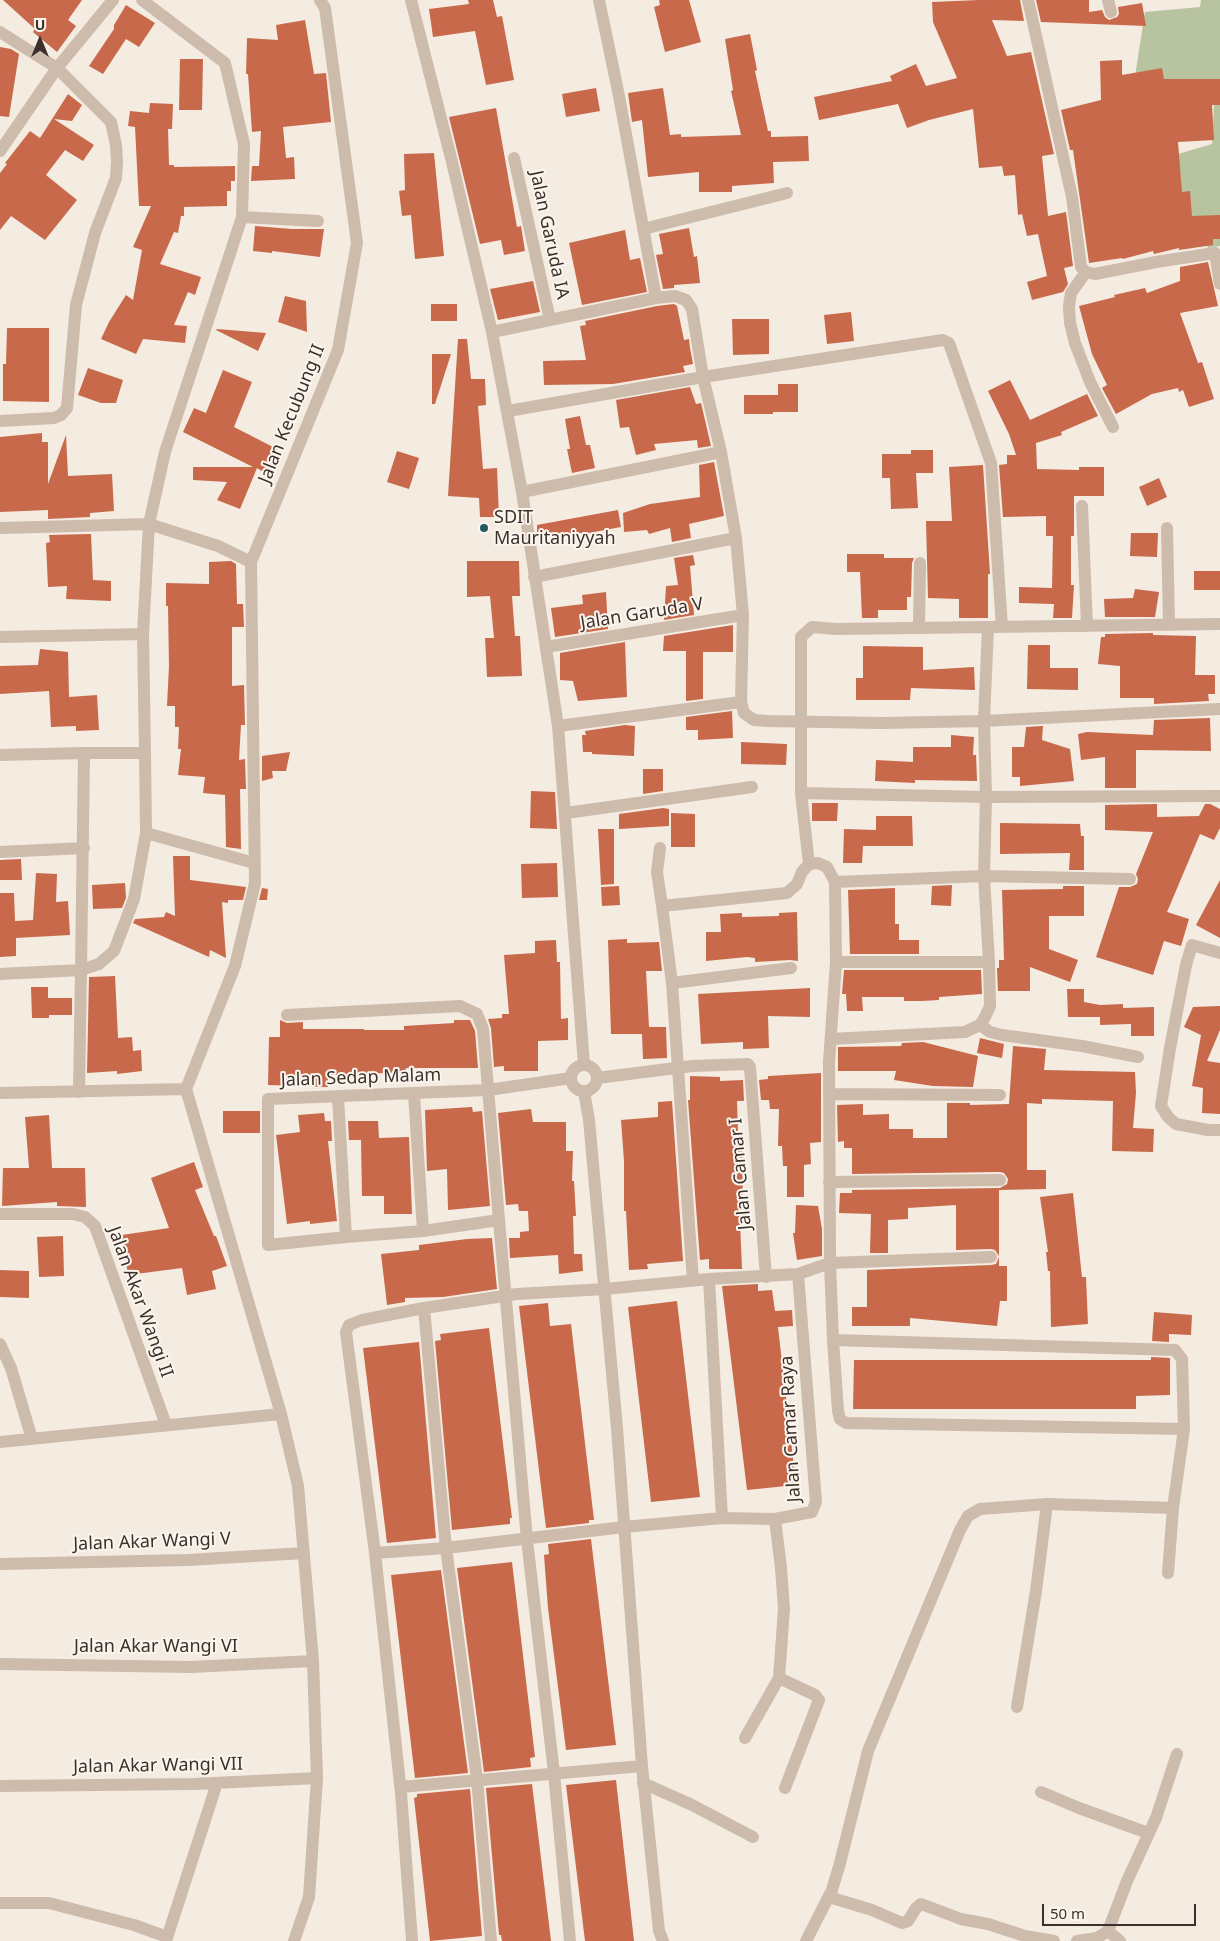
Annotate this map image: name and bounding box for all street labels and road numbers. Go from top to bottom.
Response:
street label: Jalan Garuda IA [525,169,573,301]
street label: Jalan Kecubung II [254,341,330,487]
street label: Jalan Garuda V [579,594,705,634]
street label: Jalan Sedap Malam [280,1064,442,1092]
street label: Jalan Camar I [725,1117,757,1231]
street label: Jalan Akar Wangi II [103,1224,177,1380]
street label: Jalan Camar Raya [776,1355,806,1503]
street label: Jalan Akar Wangi V [73,1528,231,1556]
street label: Jalan Akar Wangi VI [74,1636,238,1658]
street label: Jalan Akar Wangi VII [73,1754,243,1778]

